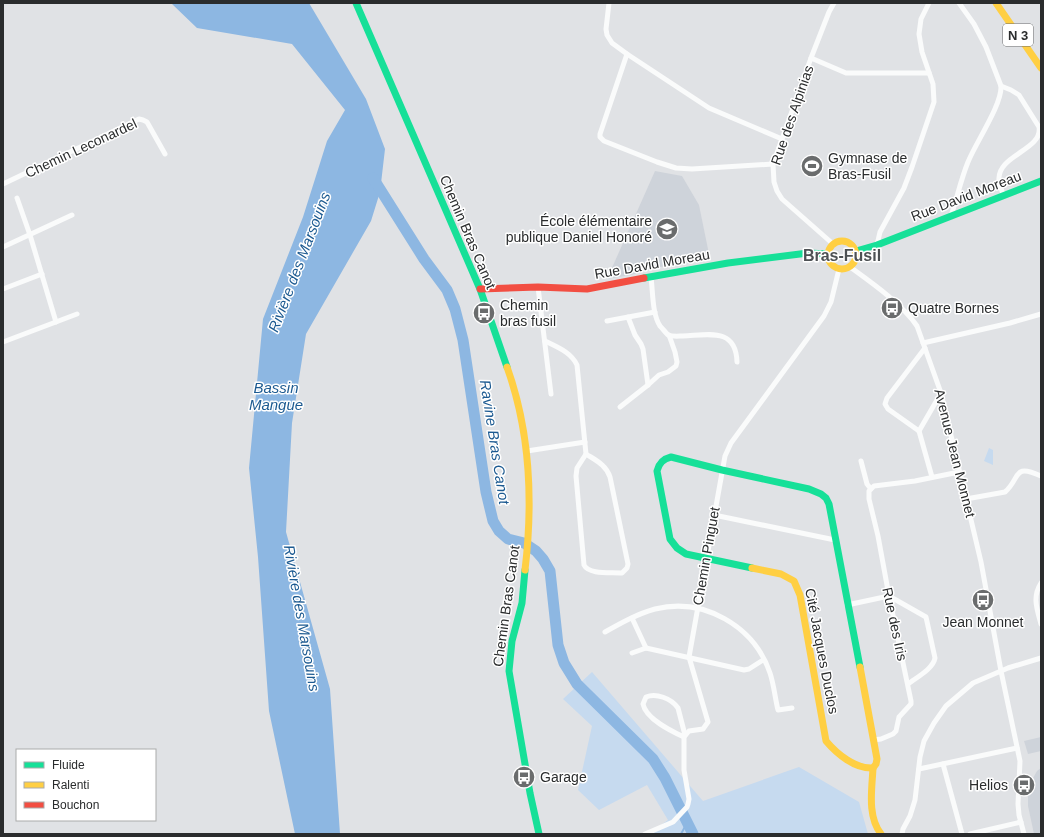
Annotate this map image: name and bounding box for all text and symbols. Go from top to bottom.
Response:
road number: N 3 [1003,24,1033,46]
street label: Rue des Alpinias [767,63,817,167]
street label: Chemin Leconardel [23,115,139,181]
place label: Gymnase de Bras-Fusil [828,150,908,182]
sports icon: Gymnase de Bras-Fusil [799,153,825,179]
street label: Rue David Moreau [909,168,1023,224]
street label: Chemin Bras Canot [437,173,499,291]
water label: Rivière des Marsouins [264,189,334,334]
place label: École élémentaire publique Daniel Honoré [506,213,652,245]
school or university icon: École élémentaire publique Daniel Honoré [654,216,680,242]
street label: Rue David Moreau [593,246,711,282]
district label: Bras-Fusil [803,247,881,264]
bus stop icon: Quatre Bornes [879,295,905,321]
place label: Chemin bras fusil [500,297,556,329]
bus stop icon: Chemin bras fusil [471,300,497,326]
place label: Quatre Bornes [908,300,999,316]
water label: Ravine Bras Canot [477,378,513,506]
water label: Bassin Mangue [249,379,303,413]
street label: Avenue Jean Monnet [931,387,979,519]
street label: Chemin Pinguet [689,505,723,606]
water label: Rivière des Marsouins [281,543,323,693]
street label: Chemin Bras Canot [490,544,522,668]
street label: Rue des Iris [879,586,911,662]
street label: Cité Jacques Duclos [802,587,842,715]
bus stop icon: Jean Monnet [970,587,996,613]
place label: Jean Monnet [943,614,1024,630]
legend [16,749,156,821]
text: Fluide [52,758,85,772]
bus stop icon: Garage [511,764,537,790]
place label: Garage [540,769,587,785]
bus stop icon: Helios [1011,772,1037,798]
place label: Helios [969,777,1008,793]
text: Ralenti [52,778,89,792]
text: Bouchon [52,798,99,812]

